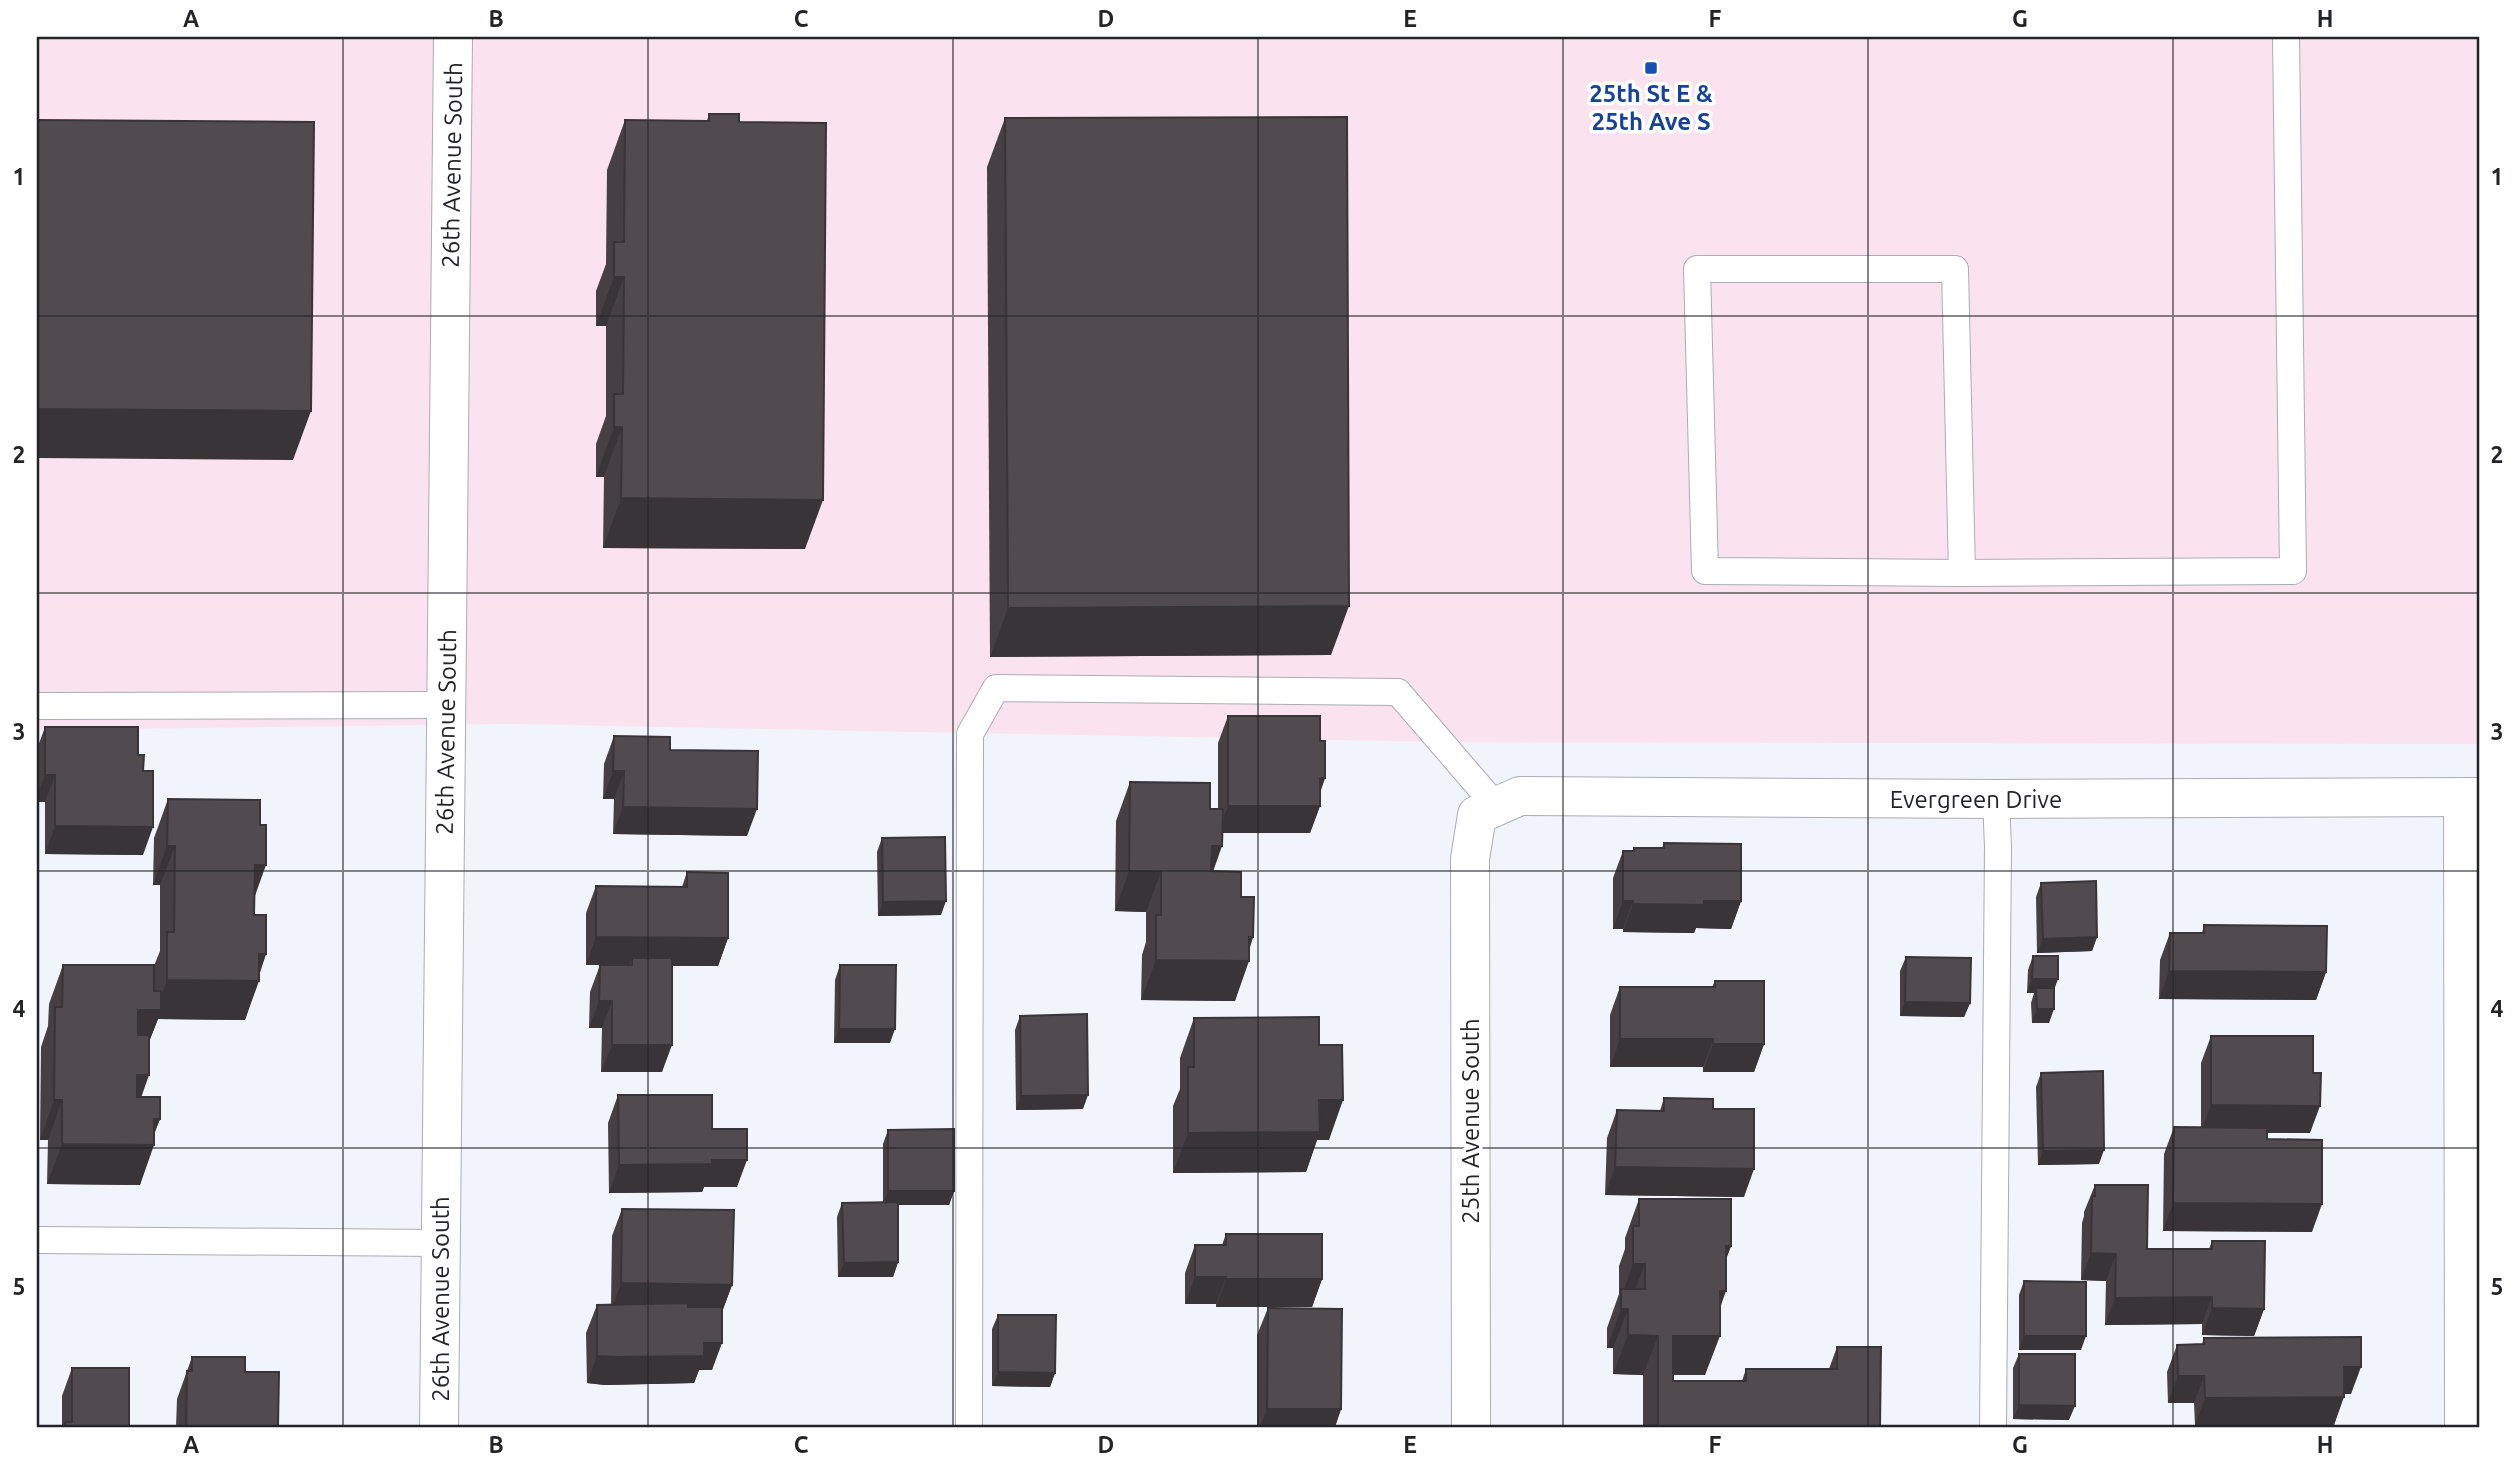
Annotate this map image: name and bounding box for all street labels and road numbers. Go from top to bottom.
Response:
street label: 26th Avenue South [437,62,467,268]
street label: 26th Avenue South [431,629,461,835]
street label: Evergreen Drive [1890,786,2062,813]
street label: 25th Avenue South [1457,1018,1484,1224]
street label: 26th Avenue South [427,1196,454,1402]

